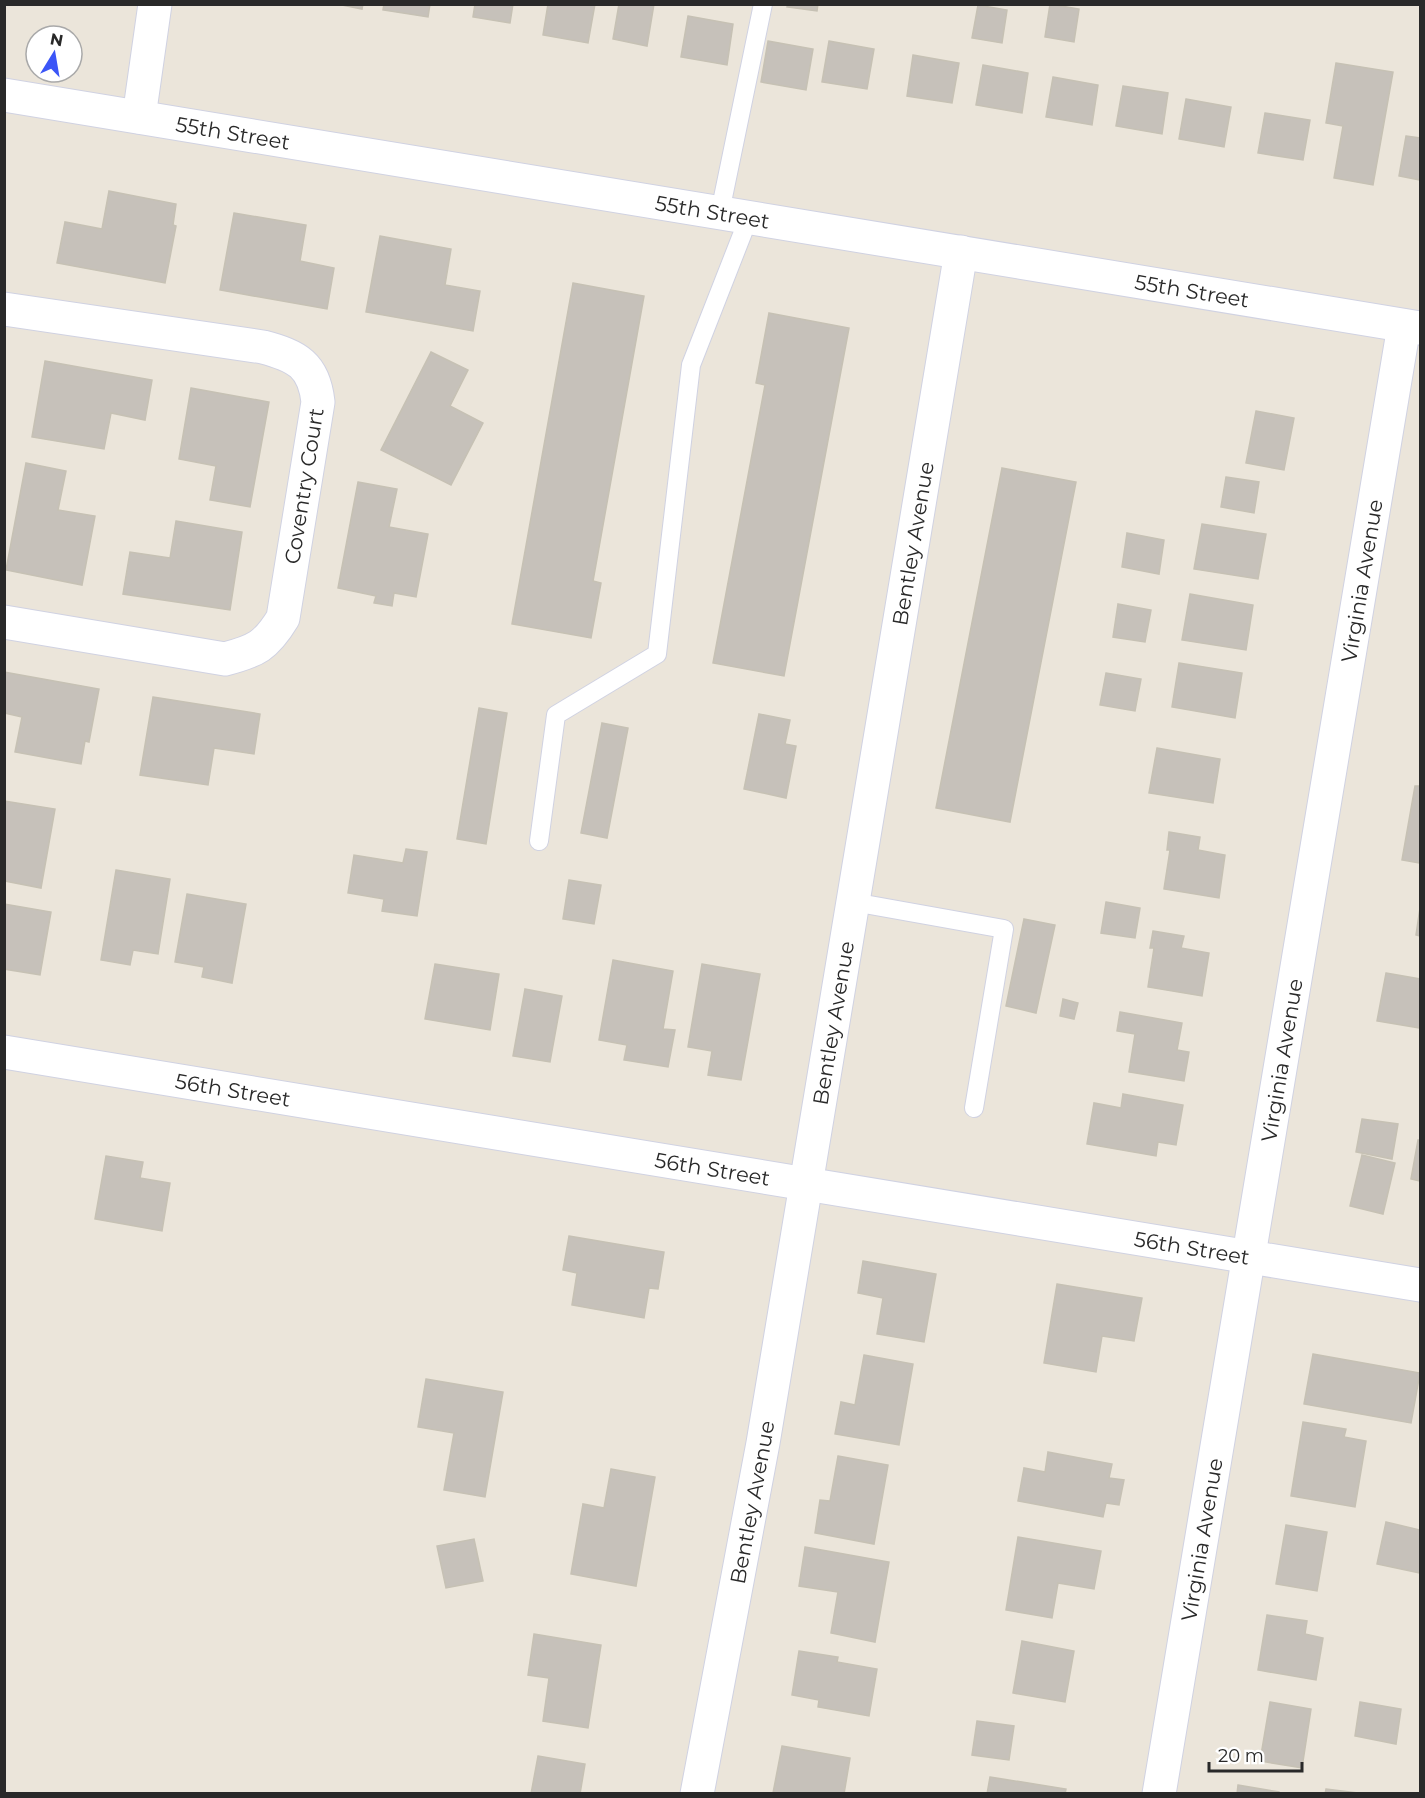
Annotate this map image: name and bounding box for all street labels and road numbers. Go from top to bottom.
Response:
street label: 55th Street [174,111,292,154]
street label: 55th Street [653,190,771,233]
street label: 55th Street [1133,269,1251,312]
street label: Coventry Court [279,406,329,566]
street label: Bentley Avenue [887,460,938,627]
street label: Virginia Avenue [1336,497,1387,664]
street label: Bentley Avenue [807,939,859,1107]
street label: Virginia Avenue [1256,977,1307,1144]
street label: 56th Street [173,1068,292,1111]
street label: 56th Street [653,1147,772,1190]
street label: 56th Street [1133,1226,1252,1269]
street label: Bentley Avenue [724,1419,779,1586]
street label: Virginia Avenue [1176,1456,1227,1623]

